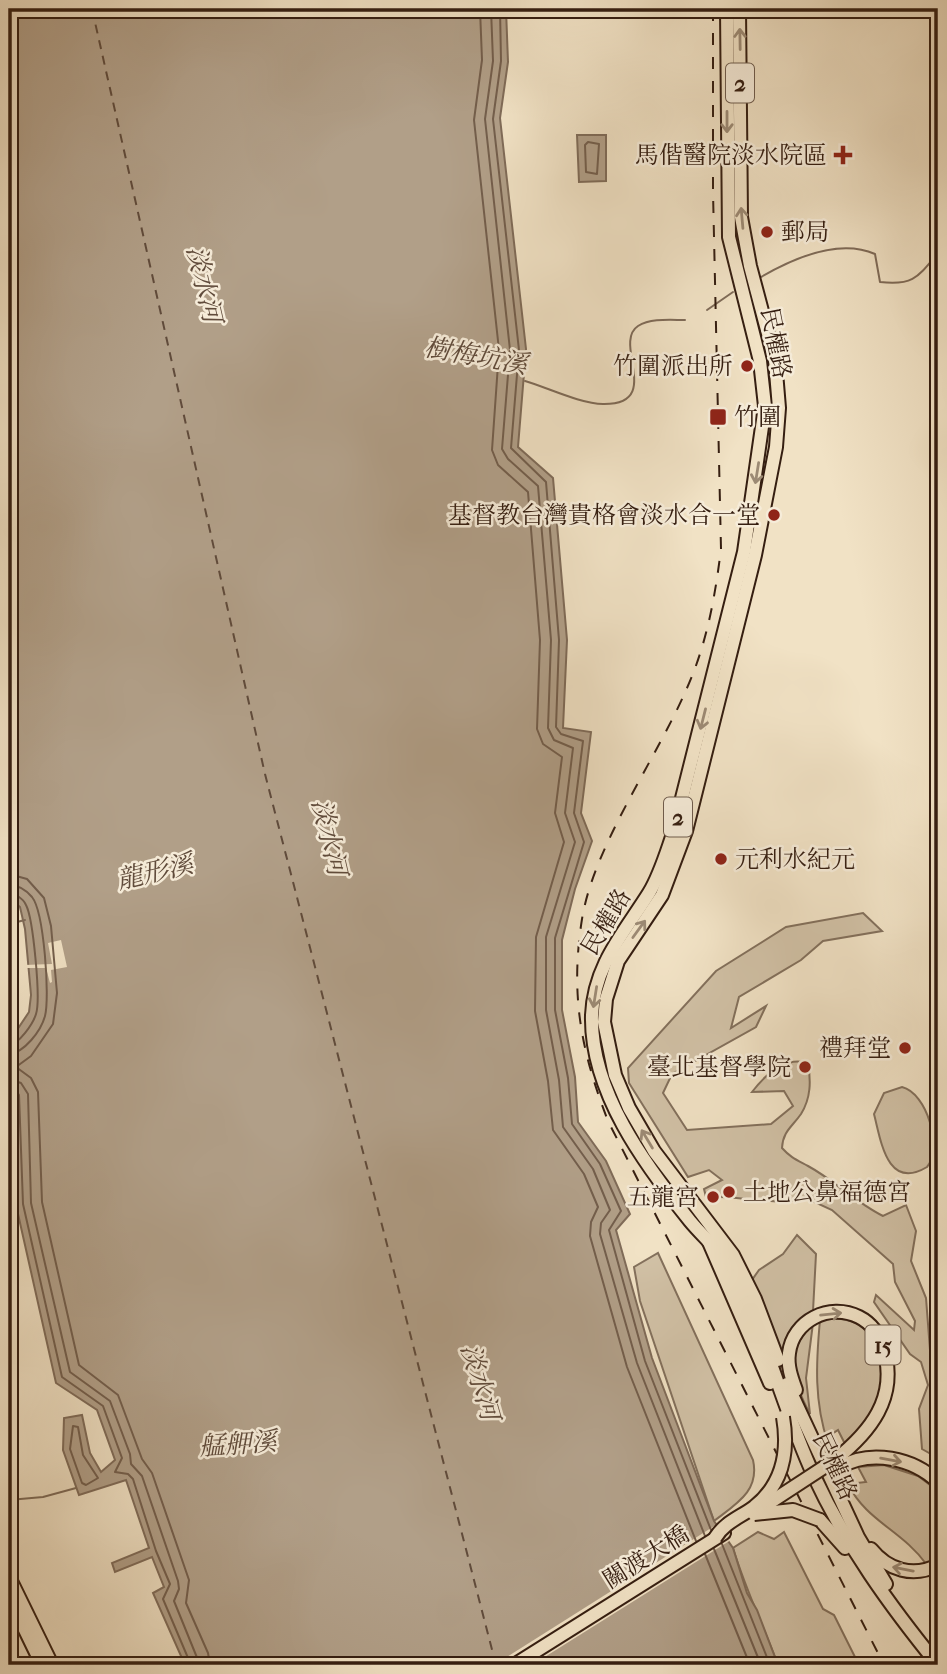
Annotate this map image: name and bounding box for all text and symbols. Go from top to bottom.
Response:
one-way arrow [733,28,747,51]
road number: 2 [726,64,754,102]
one-way arrow [720,110,734,133]
place label: 馬偕醫院淡水院區 [635,141,827,169]
marker: 馬偕醫院淡水院區 [833,145,853,165]
one-way arrow [735,207,748,230]
place label: 郵局 [781,218,829,246]
marker: 郵局 [759,224,775,240]
water label: 淡水河 [180,243,229,329]
street label: 民權路 [755,305,797,381]
water label: 樹梅坑溪 [422,332,533,381]
place label: 竹圍派出所 [613,352,733,380]
marker: 竹圍派出所 [739,358,755,374]
place label: 竹圍 [734,403,782,431]
marker: 竹圍 [708,407,728,427]
one-way arrow [750,462,763,484]
place label: 基督教台灣貴格會淡水合一堂 [448,501,760,529]
marker: 基督教台灣貴格會淡水合一堂 [766,507,782,523]
one-way arrow [696,708,709,730]
water label: 淡水河 [305,796,354,882]
road number: 2 [664,797,692,836]
place label: 元利水紀元 [735,845,855,873]
water label: 龍形溪 [114,847,199,896]
marker: 元利水紀元 [713,851,729,867]
street label: 民權路 [575,884,637,960]
one-way arrow [631,920,646,939]
one-way arrow [588,985,601,1008]
place label: 禮拜堂 [819,1034,891,1062]
marker: 禮拜堂 [897,1040,913,1056]
place label: 臺北基督學院 [647,1053,791,1081]
marker: 臺北基督學院 [797,1059,813,1075]
one-way arrow [640,1130,654,1150]
place label: 土地公鼻福德宮 [743,1178,911,1206]
place label: 五龍宮 [627,1183,699,1211]
marker: 土地公鼻福德宮 [721,1184,737,1200]
marker: 五龍宮 [705,1189,721,1205]
one-way arrow [819,1307,842,1320]
road number: 15 [866,1326,900,1364]
water label: 淡水河 [454,1340,507,1428]
water label: 艋舺溪 [198,1426,281,1462]
street label: 民權路 [807,1427,863,1505]
one-way arrow [879,1454,902,1467]
street label: 關渡大橋 [598,1520,694,1594]
one-way arrow [892,1561,915,1575]

